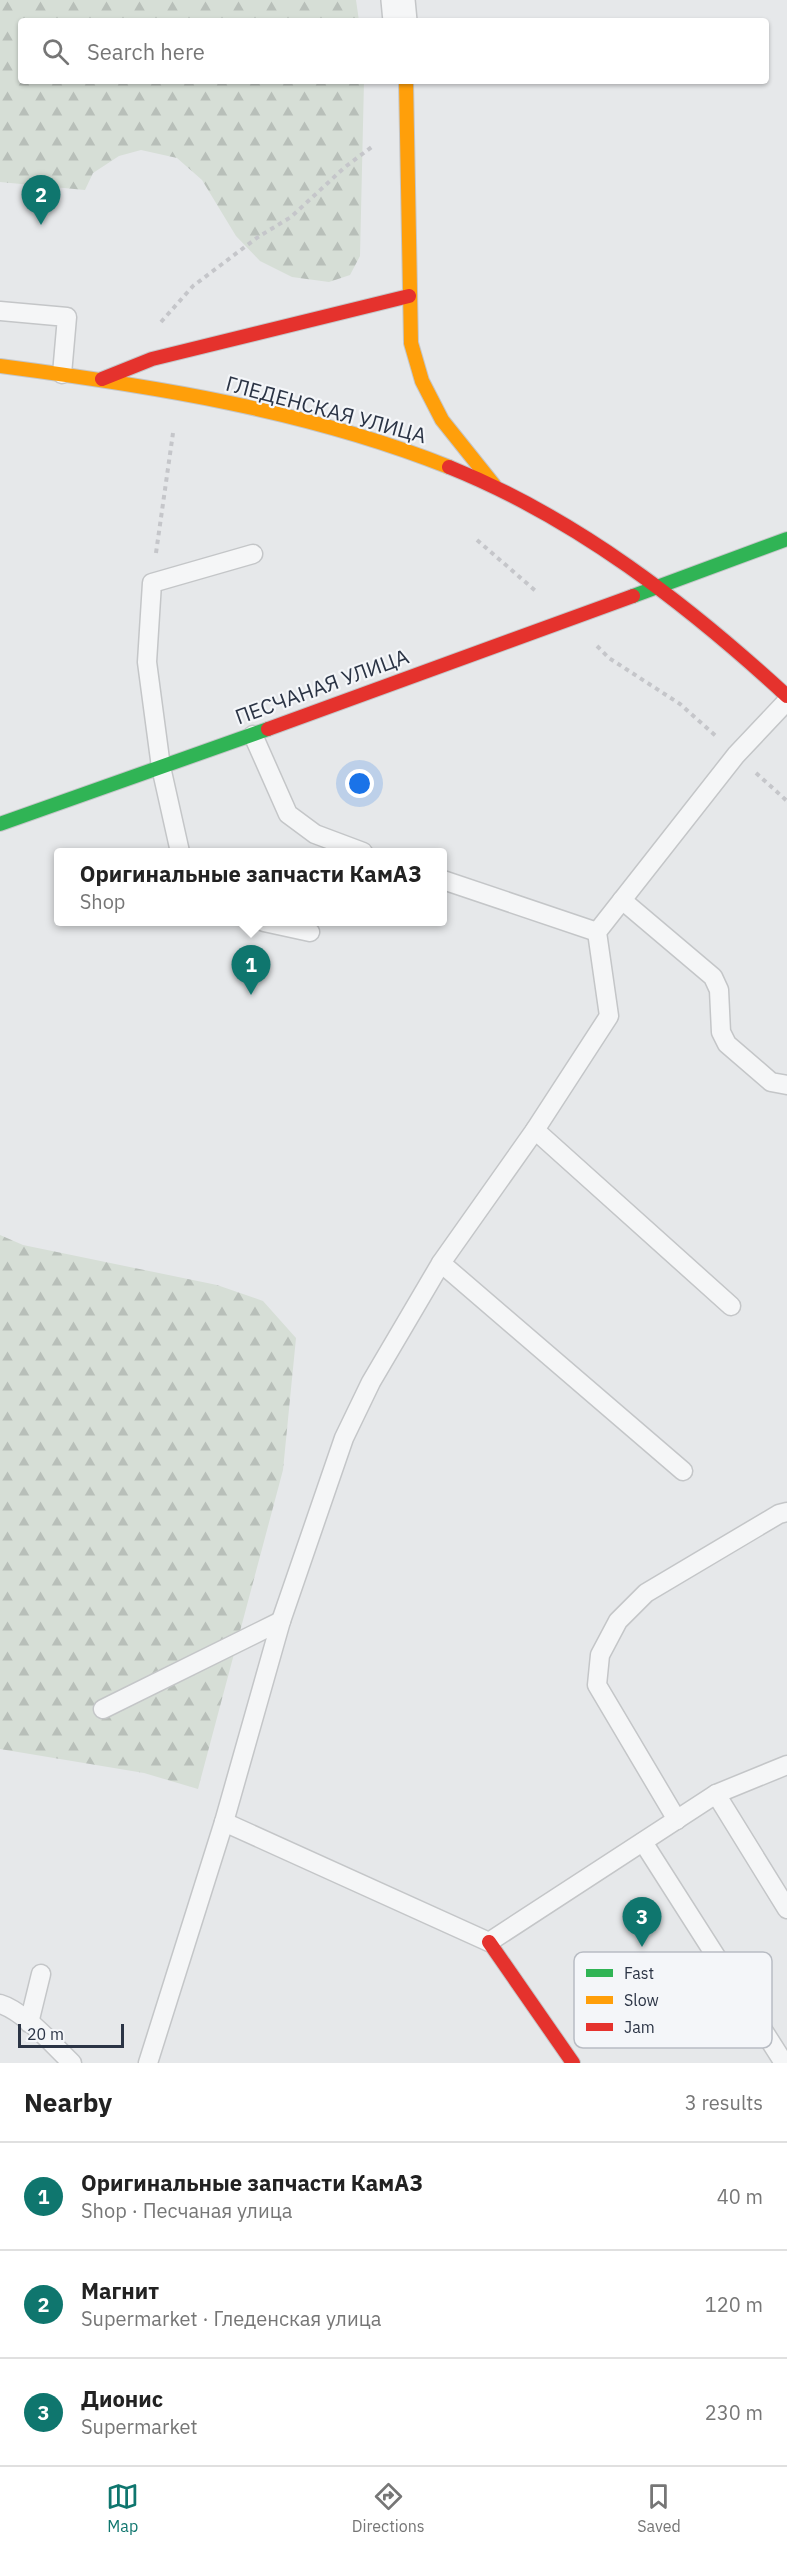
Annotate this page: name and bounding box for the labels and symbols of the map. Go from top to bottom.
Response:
pin: 2 [22,176,60,225]
street label: ГЛЕДЕНСКАЯ УЛИЦА [223,369,430,449]
street label: ПЕСЧАНАЯ УЛИЦА [231,642,412,731]
your location [345,769,374,798]
pin: 1 [232,946,270,995]
pin: 3 [622,1898,662,1947]
legend [574,1952,772,2048]
text: Fast [624,1963,654,1983]
text: Slow [624,1990,659,2010]
text: Jam [624,2017,655,2037]
scale bar [18,2021,124,2048]

